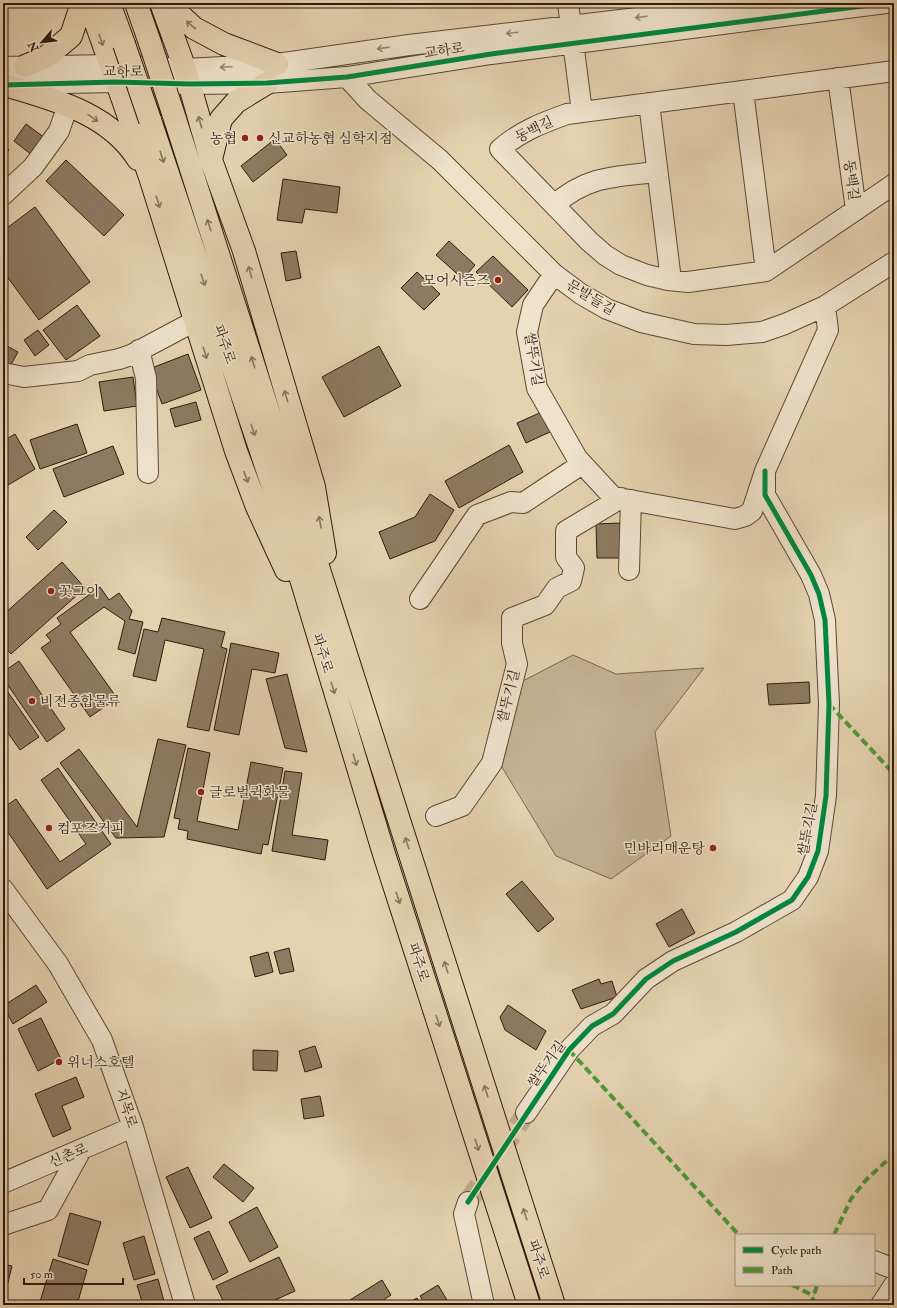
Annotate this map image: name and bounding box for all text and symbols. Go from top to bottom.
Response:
one-way arrow [635,14,648,21]
one-way arrow [186,20,197,29]
north arrow [22,22,62,62]
one-way arrow [506,29,519,36]
one-way arrow [98,33,105,46]
text: N [25,38,42,55]
street label: 교하로 [423,39,466,62]
one-way arrow [377,44,390,52]
street label: 교하로 [103,63,144,80]
one-way arrow [220,63,233,70]
street label: 동백길 [512,113,556,146]
one-way arrow [88,114,99,122]
one-way arrow [196,115,203,128]
place label: 농협 [210,130,237,147]
place label: 신교하농협 심학지점 [268,130,393,147]
marker: 농협 [240,133,250,143]
marker: 신교하농협 심학지점 [255,133,265,143]
one-way arrow [159,150,166,163]
street label: 동백길 [840,159,863,201]
one-way arrow [155,196,162,209]
one-way arrow [205,219,213,231]
one-way arrow [246,265,253,278]
place label: 모어시즌즈 [422,272,490,289]
one-way arrow [200,273,207,286]
marker: 모어시즌즈 [493,275,503,285]
street label: 문발들길 [563,276,618,319]
street label: 파주로 [210,322,239,367]
street label: 쌀뚜기길 [521,331,546,387]
one-way arrow [202,346,209,359]
one-way arrow [249,356,256,369]
one-way arrow [282,390,289,403]
one-way arrow [250,424,258,436]
one-way arrow [242,470,250,482]
one-way arrow [316,516,324,529]
place label: 꼿그이 [59,583,100,600]
marker: 꼿그이 [46,586,56,596]
street label: 파주로 [308,631,337,675]
street label: 쌀뚜기길 [494,668,523,724]
one-way arrow [330,681,337,694]
place label: 비전종합물류 [40,693,121,710]
marker: 비전종합물류 [27,696,37,706]
one-way arrow [352,753,359,766]
place label: 글로벌퀵화물 [209,784,291,801]
marker: 글로벌퀵화물 [196,787,206,797]
street label: 쌀뚜기길 [794,801,821,857]
place label: 컴포즈커피 [57,820,125,837]
marker: 컴포즈커피 [44,823,54,833]
one-way arrow [403,836,410,849]
place label: 민바리매운탕 [624,840,705,857]
marker: 민바리매운탕 [708,843,718,853]
one-way arrow [395,891,402,904]
street label: 파주로 [404,940,433,985]
one-way arrow [442,960,449,973]
one-way arrow [435,1015,442,1028]
street label: 쌀뚜기길 [524,1037,569,1091]
place label: 위너스호텔 [67,1054,135,1071]
marker: 위너스호텔 [54,1057,64,1067]
one-way arrow [481,1085,489,1097]
street label: 지목로 [112,1086,141,1131]
one-way arrow [474,1139,482,1151]
street label: 신촌로 [46,1140,91,1171]
one-way arrow [521,1208,528,1221]
legend [735,1234,875,1286]
street label: 파주로 [524,1237,553,1282]
text: Cycle path [771,1243,822,1258]
scale bar [24,1260,123,1286]
text: Path [771,1263,794,1278]
text: 50 m [30,1267,54,1282]

